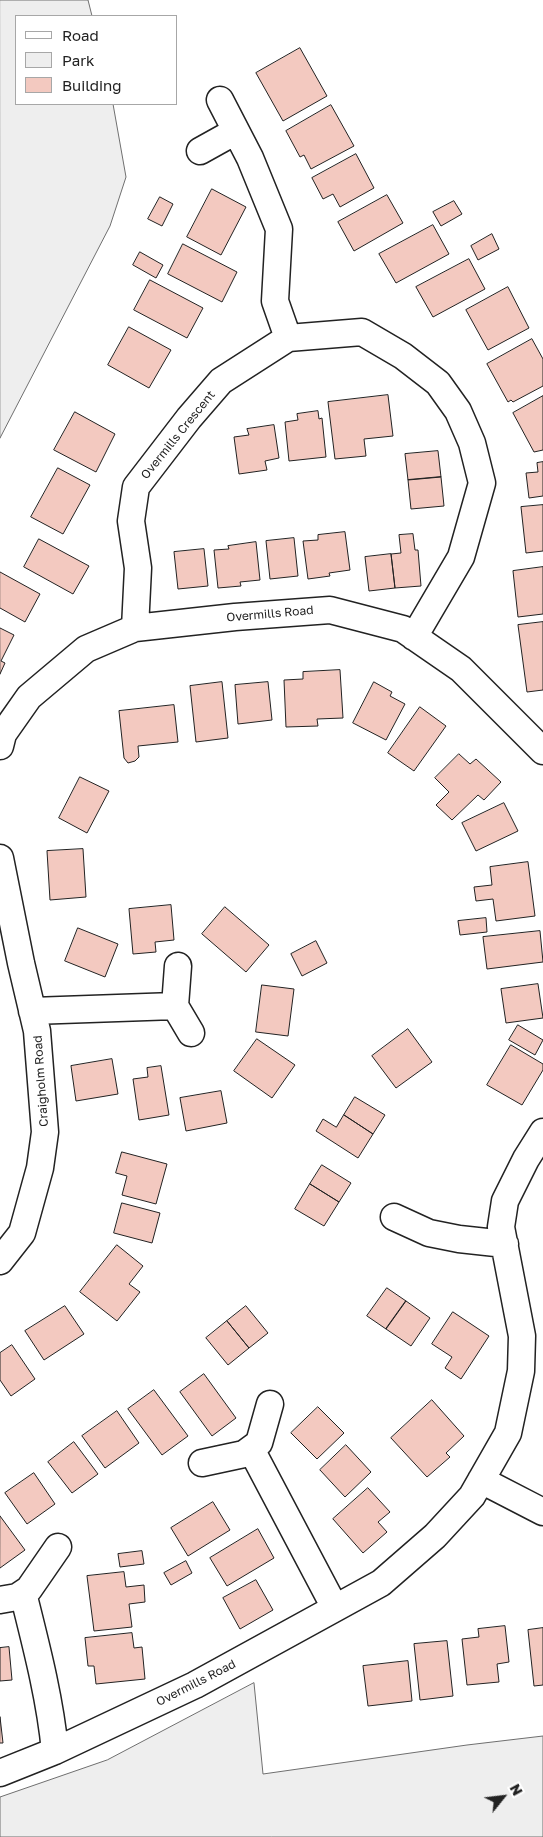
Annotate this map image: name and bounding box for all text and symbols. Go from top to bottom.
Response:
legend [15,15,178,105]
text: Road [62,26,99,44]
text: Park [62,51,94,69]
text: Building [62,76,122,94]
street label: Overmills Crescent [138,388,218,482]
street label: Overmills Road [226,603,314,625]
street label: Craigholm Road [31,1035,51,1127]
street label: Overmills Road [154,1657,238,1709]
north arrow [478,1772,528,1822]
text: N [507,1781,527,1798]

